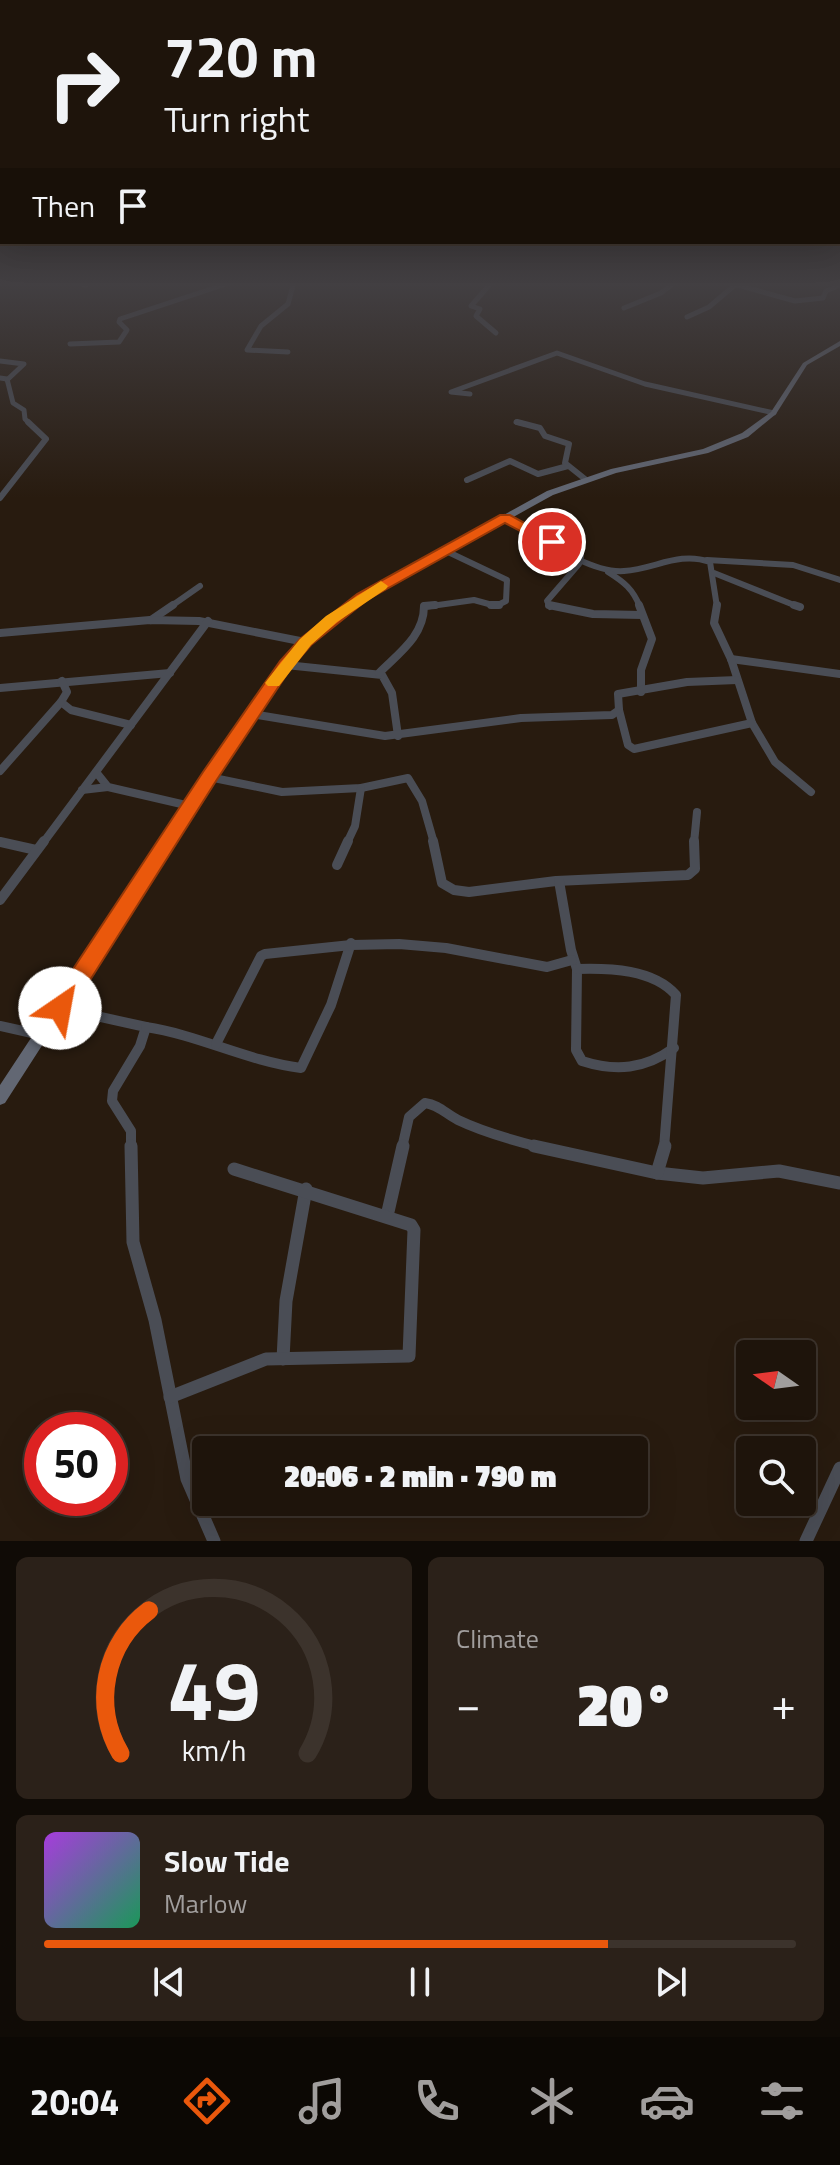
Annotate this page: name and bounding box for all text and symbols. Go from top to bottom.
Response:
text: 720 m [164,14,317,99]
icon: right [32,32,136,136]
text: Turn right [164,91,309,146]
text: Then [32,183,95,229]
icon: arrive [111,184,155,228]
pin [518,508,586,576]
icon: arrive [530,520,574,564]
position arrow [18,966,102,1050]
north arrow [736,1340,816,1420]
map controls [736,1340,816,1516]
speed limit sign: 50 [24,1412,128,1516]
button: search [736,1436,816,1516]
text: 20:06 · 2 min · 790 m [284,1453,556,1499]
text: Climate [456,1619,539,1658]
text: 49 [167,1626,261,1752]
text: 20° [577,1658,676,1749]
text: − [456,1670,481,1737]
text: + [771,1670,796,1737]
text: km/h [182,1729,246,1772]
text: Slow Tide [164,1838,289,1884]
text: Marlow [164,1884,247,1923]
icon: previous [147,1960,191,2004]
icon: pause [398,1960,442,2004]
icon: next [649,1960,693,2004]
icon: directions [179,2073,235,2129]
icon: music [294,2073,350,2129]
icon: phone [409,2073,465,2129]
icon: climate [524,2073,580,2129]
icon: car [639,2073,695,2129]
icon: filters [754,2073,810,2129]
text: 20:04 [30,2074,119,2129]

